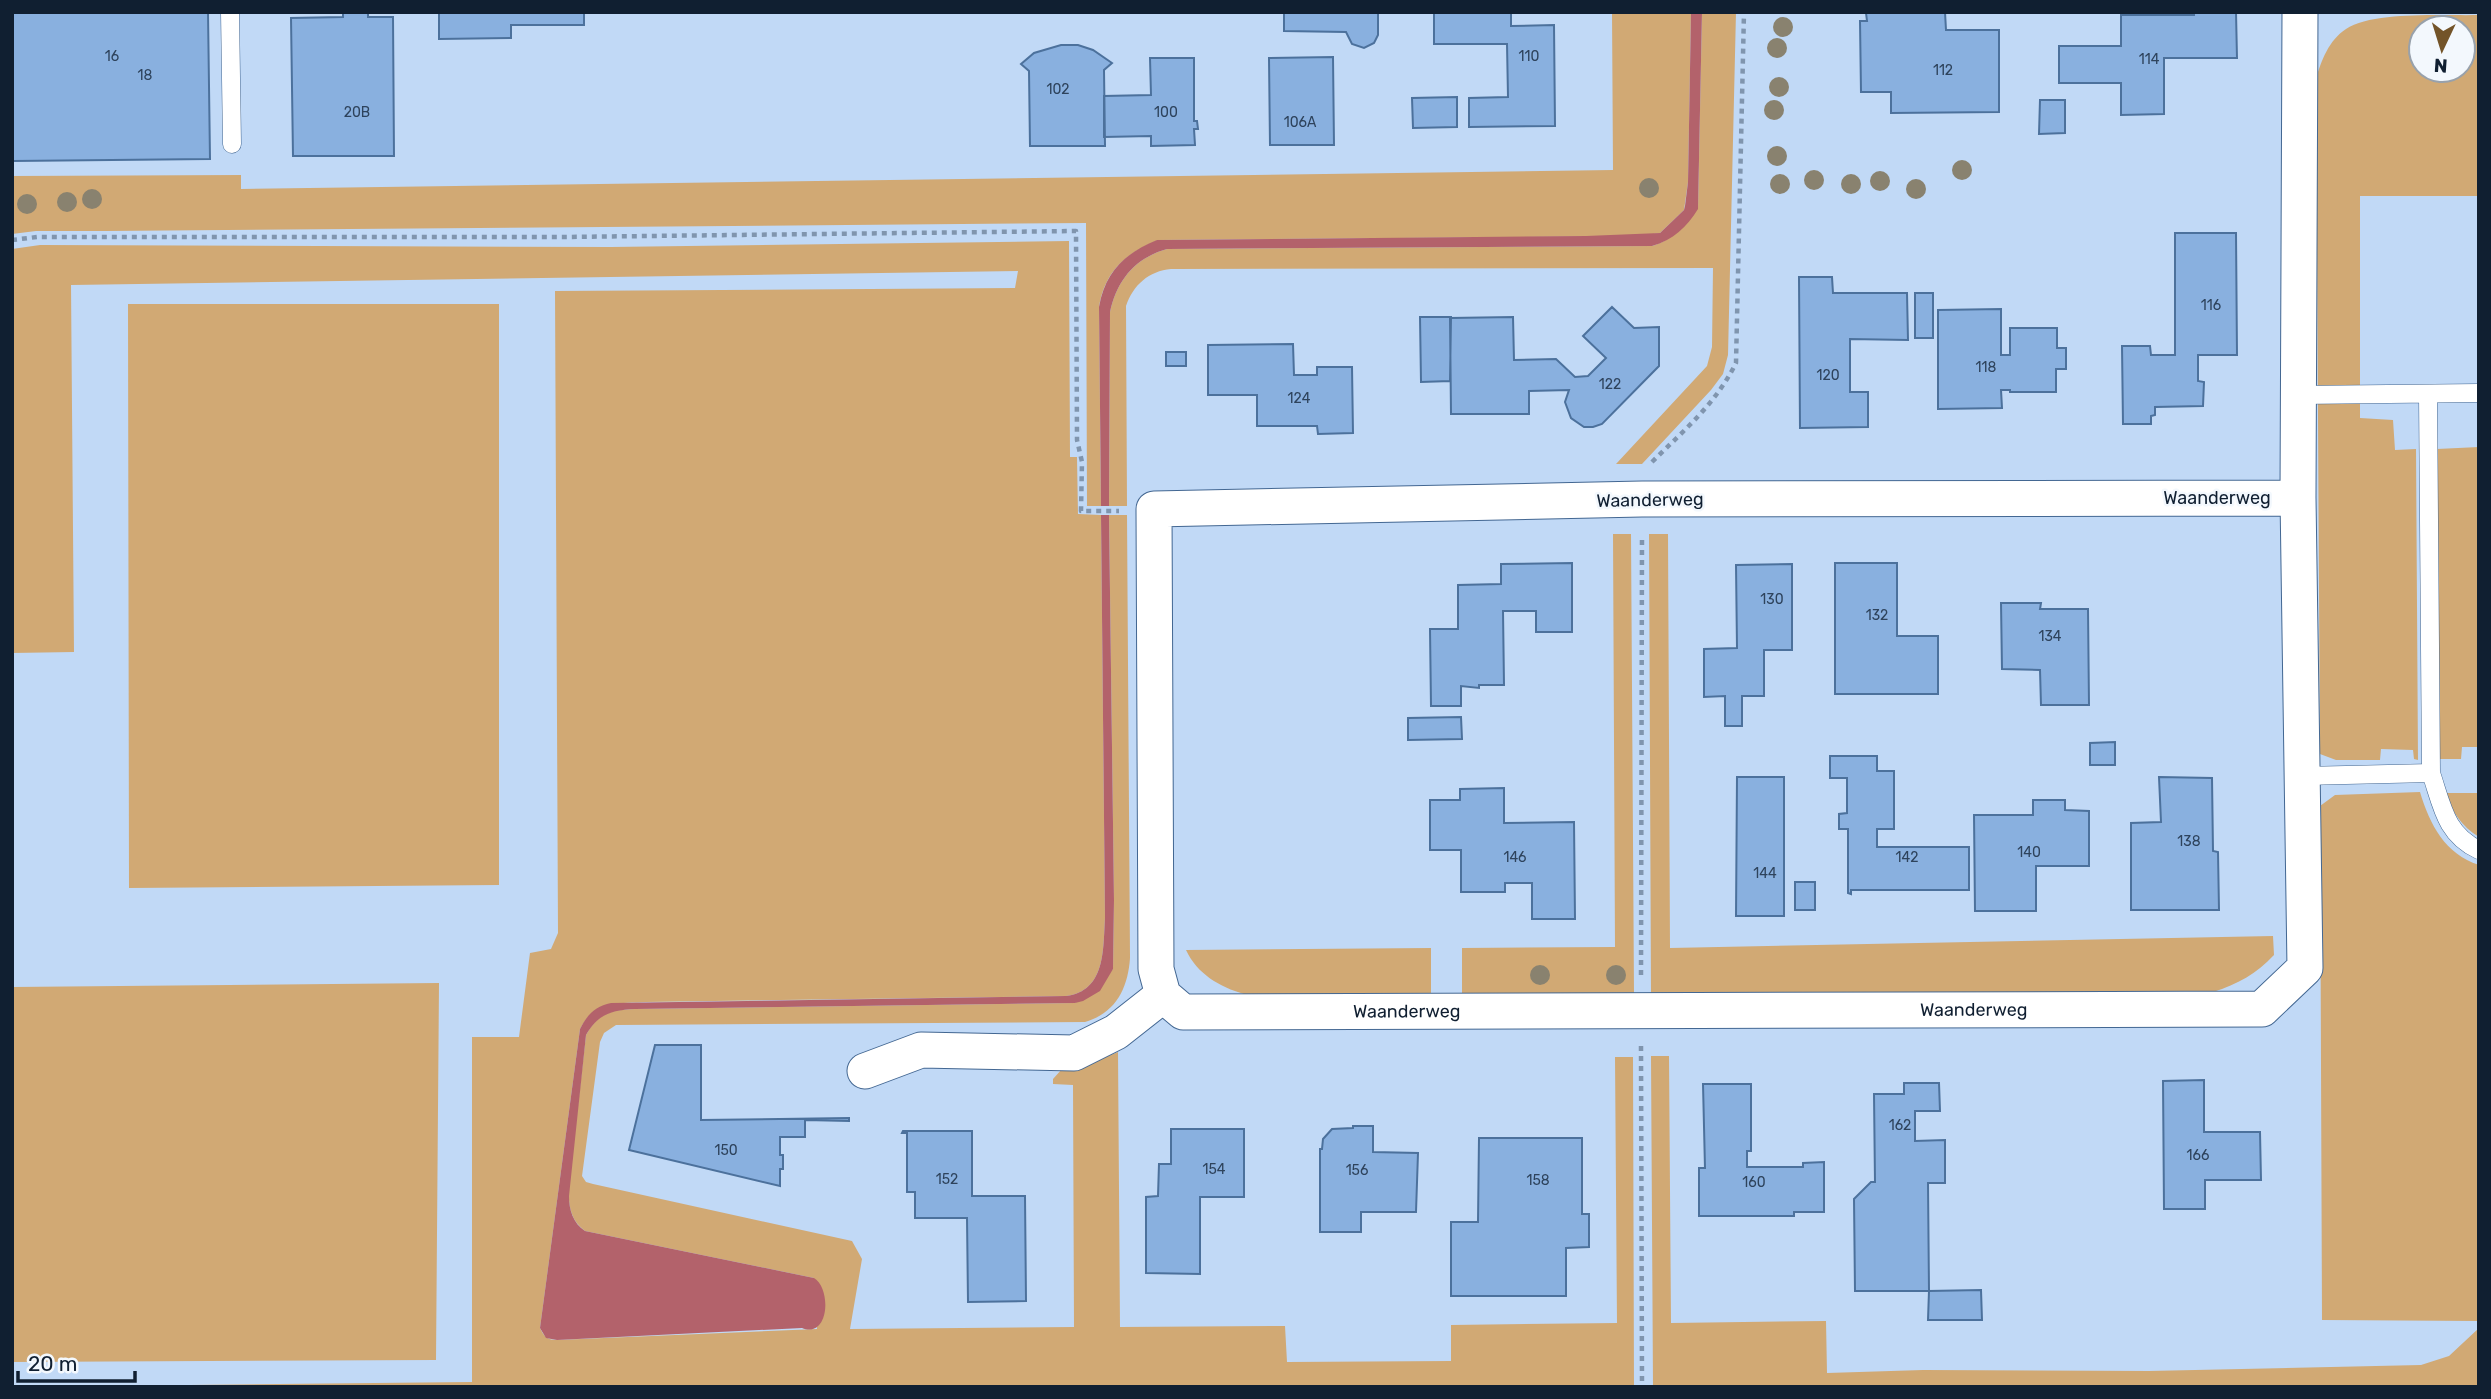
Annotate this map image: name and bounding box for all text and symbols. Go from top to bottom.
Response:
north arrow [2407,14,2477,84]
house number: 16 [105,48,119,65]
house number: 110 [1519,48,1540,65]
house number: 114 [2139,51,2160,68]
text: N [2433,54,2448,77]
house number: 112 [1933,62,1953,79]
house number: 18 [138,67,153,84]
house number: 102 [1046,81,1070,98]
house number: 20B [344,104,370,121]
house number: 100 [1154,104,1178,121]
house number: 106A [1284,114,1317,131]
house number: 116 [2201,297,2221,314]
house number: 118 [1976,359,1997,376]
house number: 120 [1816,367,1840,384]
house number: 122 [1599,376,1621,393]
house number: 124 [1288,390,1311,407]
street label: Waanderweg [2163,487,2271,509]
street label: Waanderweg [1596,488,1704,512]
house number: 130 [1760,591,1784,608]
house number: 132 [1866,607,1888,624]
house number: 134 [2038,628,2062,645]
house number: 138 [2177,833,2201,850]
house number: 140 [2017,844,2041,861]
house number: 146 [1503,849,1527,866]
house number: 142 [1896,849,1918,866]
house number: 144 [1753,865,1777,882]
street label: Waanderweg [1920,999,2028,1021]
street label: Waanderweg [1353,1000,1461,1023]
house number: 162 [1889,1117,1911,1134]
house number: 150 [714,1142,738,1159]
house number: 166 [2187,1147,2209,1164]
house number: 154 [1202,1161,1226,1178]
house number: 156 [1346,1162,1368,1179]
house number: 152 [936,1171,958,1188]
house number: 158 [1526,1172,1550,1189]
house number: 160 [1742,1174,1766,1191]
scale bar [18,1340,135,1384]
text: 20 m [28,1351,77,1376]

